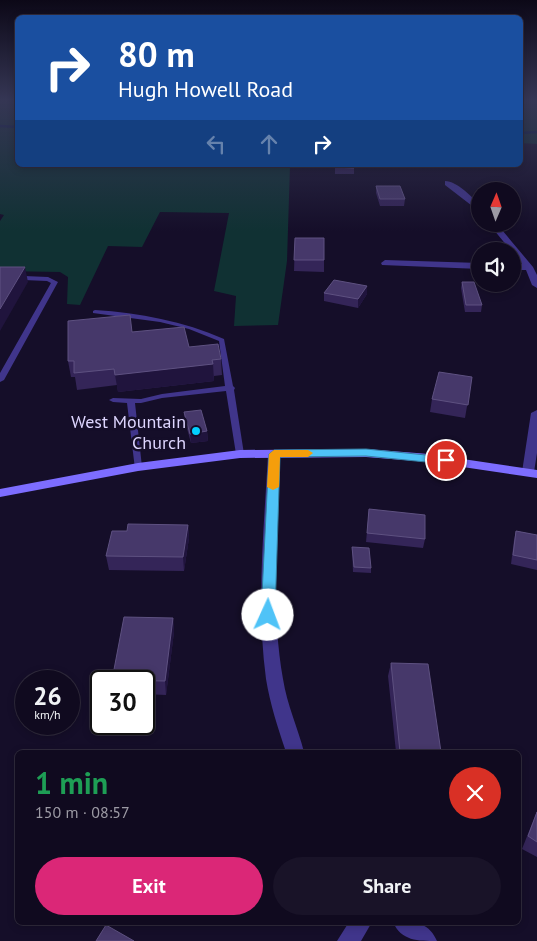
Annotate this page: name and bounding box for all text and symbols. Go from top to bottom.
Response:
text: 80 m [118,31,195,77]
icon: right [35,35,100,100]
text: Hugh Howell Road [118,75,293,103]
icon: left [202,130,230,158]
icon: ahead [255,130,283,158]
icon: right [308,130,336,158]
north arrow [471,182,521,232]
map controls [471,182,521,292]
button: sound [471,242,521,292]
place label: West Mountain Church [71,410,186,454]
marker: West Mountain Church [190,425,202,437]
pin [425,439,467,481]
icon: arrive [432,446,460,474]
position arrow [241,588,293,640]
speed limit sign: 30 [90,670,155,735]
text: 26 [33,680,62,712]
text: km/h [34,707,61,722]
text: 1 min [35,763,108,802]
button: close [449,767,501,819]
text: 150 m · 08:57 [35,802,130,822]
button: Exit [35,857,263,915]
button: Share [273,857,501,915]

